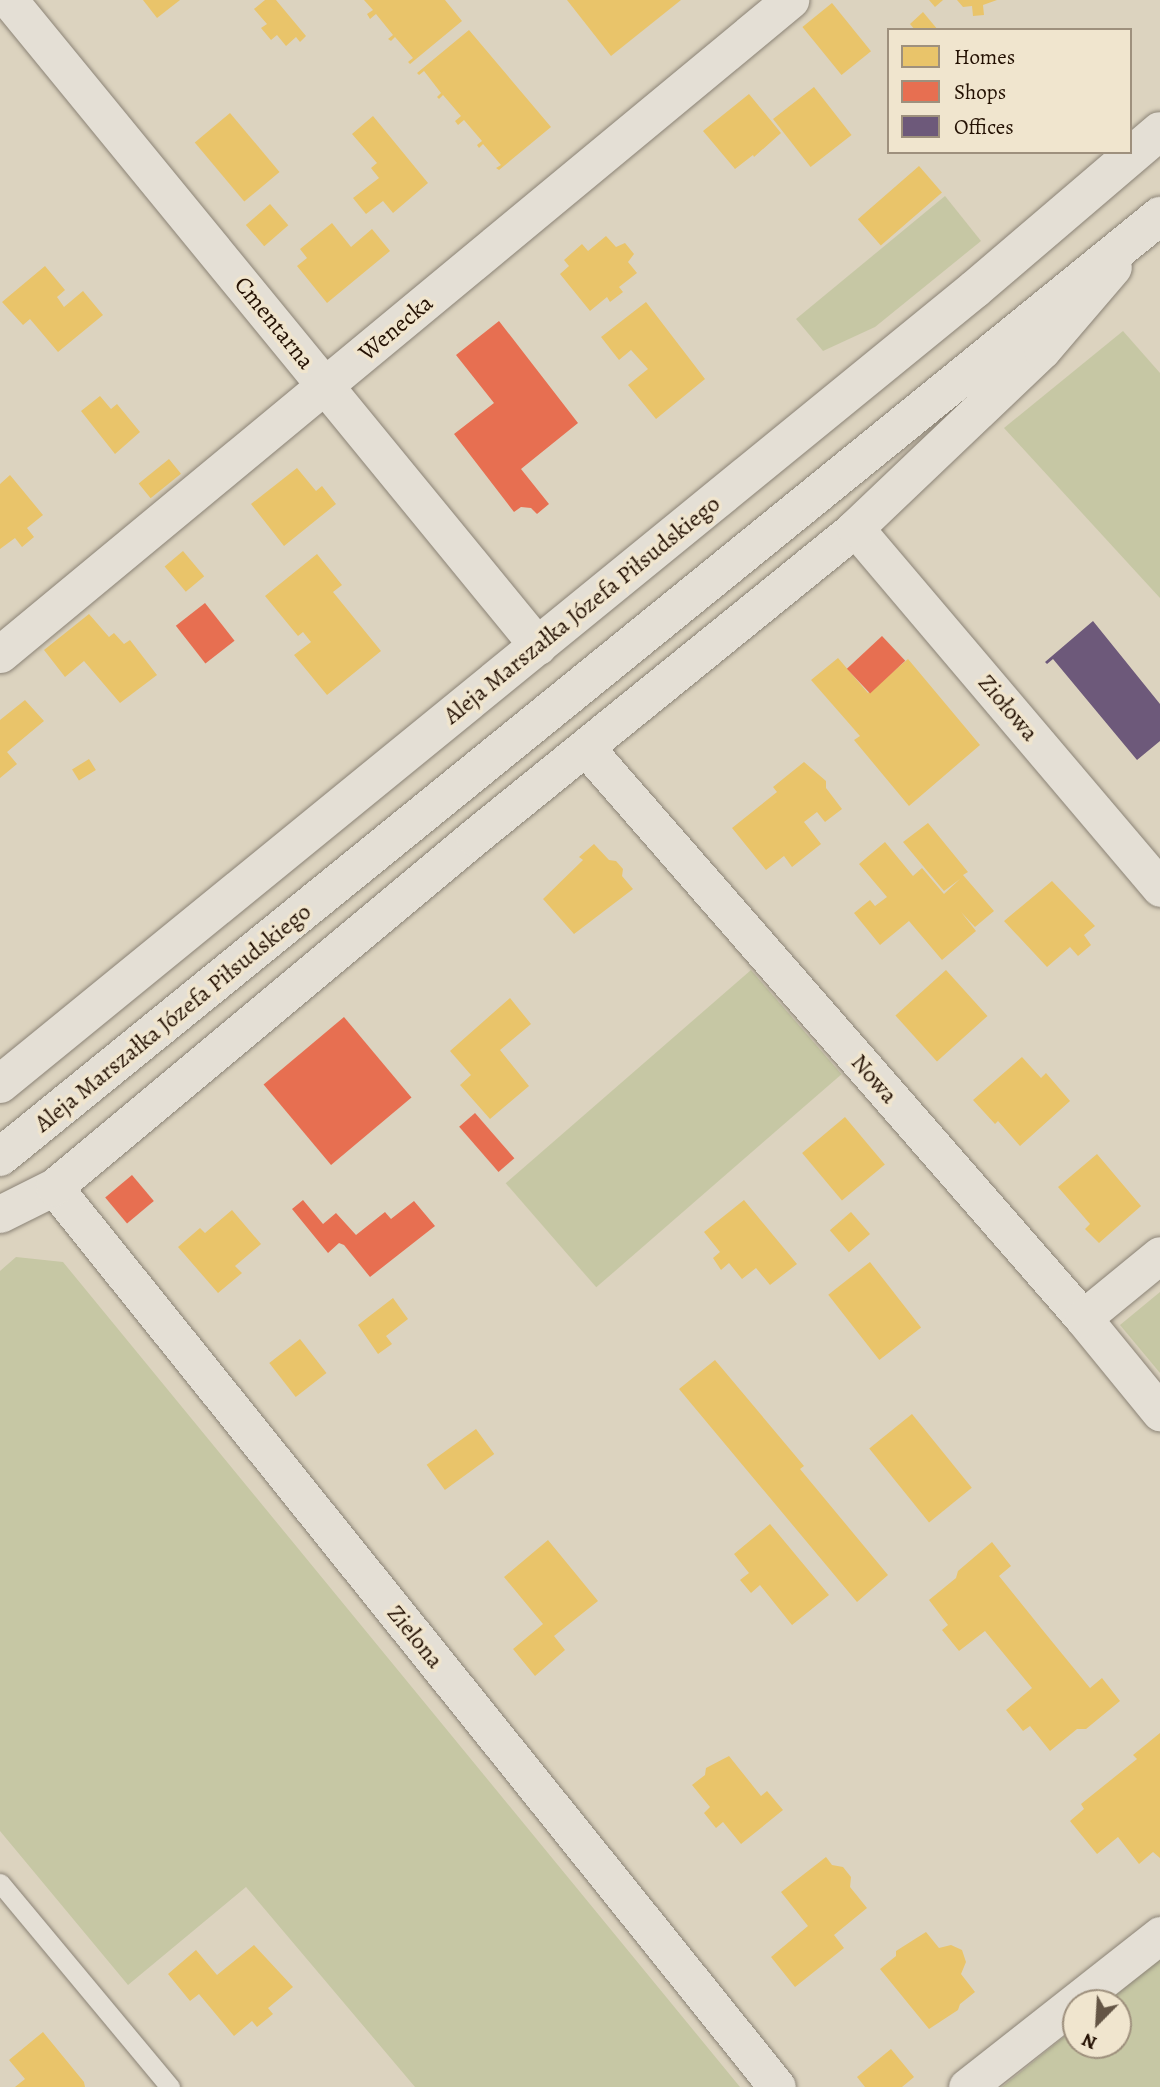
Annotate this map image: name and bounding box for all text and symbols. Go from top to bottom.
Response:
legend [887,28,1132,154]
text: Homes [954,43,1015,71]
text: Shops [954,78,1006,106]
text: Offices [954,113,1014,141]
street label: Cmentarna [228,271,320,375]
street label: Wenecka [353,289,439,367]
street label: Aleja Marszałka Józefa Piłsudskiego [438,490,726,730]
street label: Ziołowa [972,669,1044,747]
street label: Aleja Marszałka Józefa Piłsudskiego [29,898,317,1138]
street label: Nowa [845,1048,903,1110]
street label: Zielona [381,1599,449,1675]
north arrow [1062,1989,1132,2059]
text: N [1078,2027,1101,2056]

